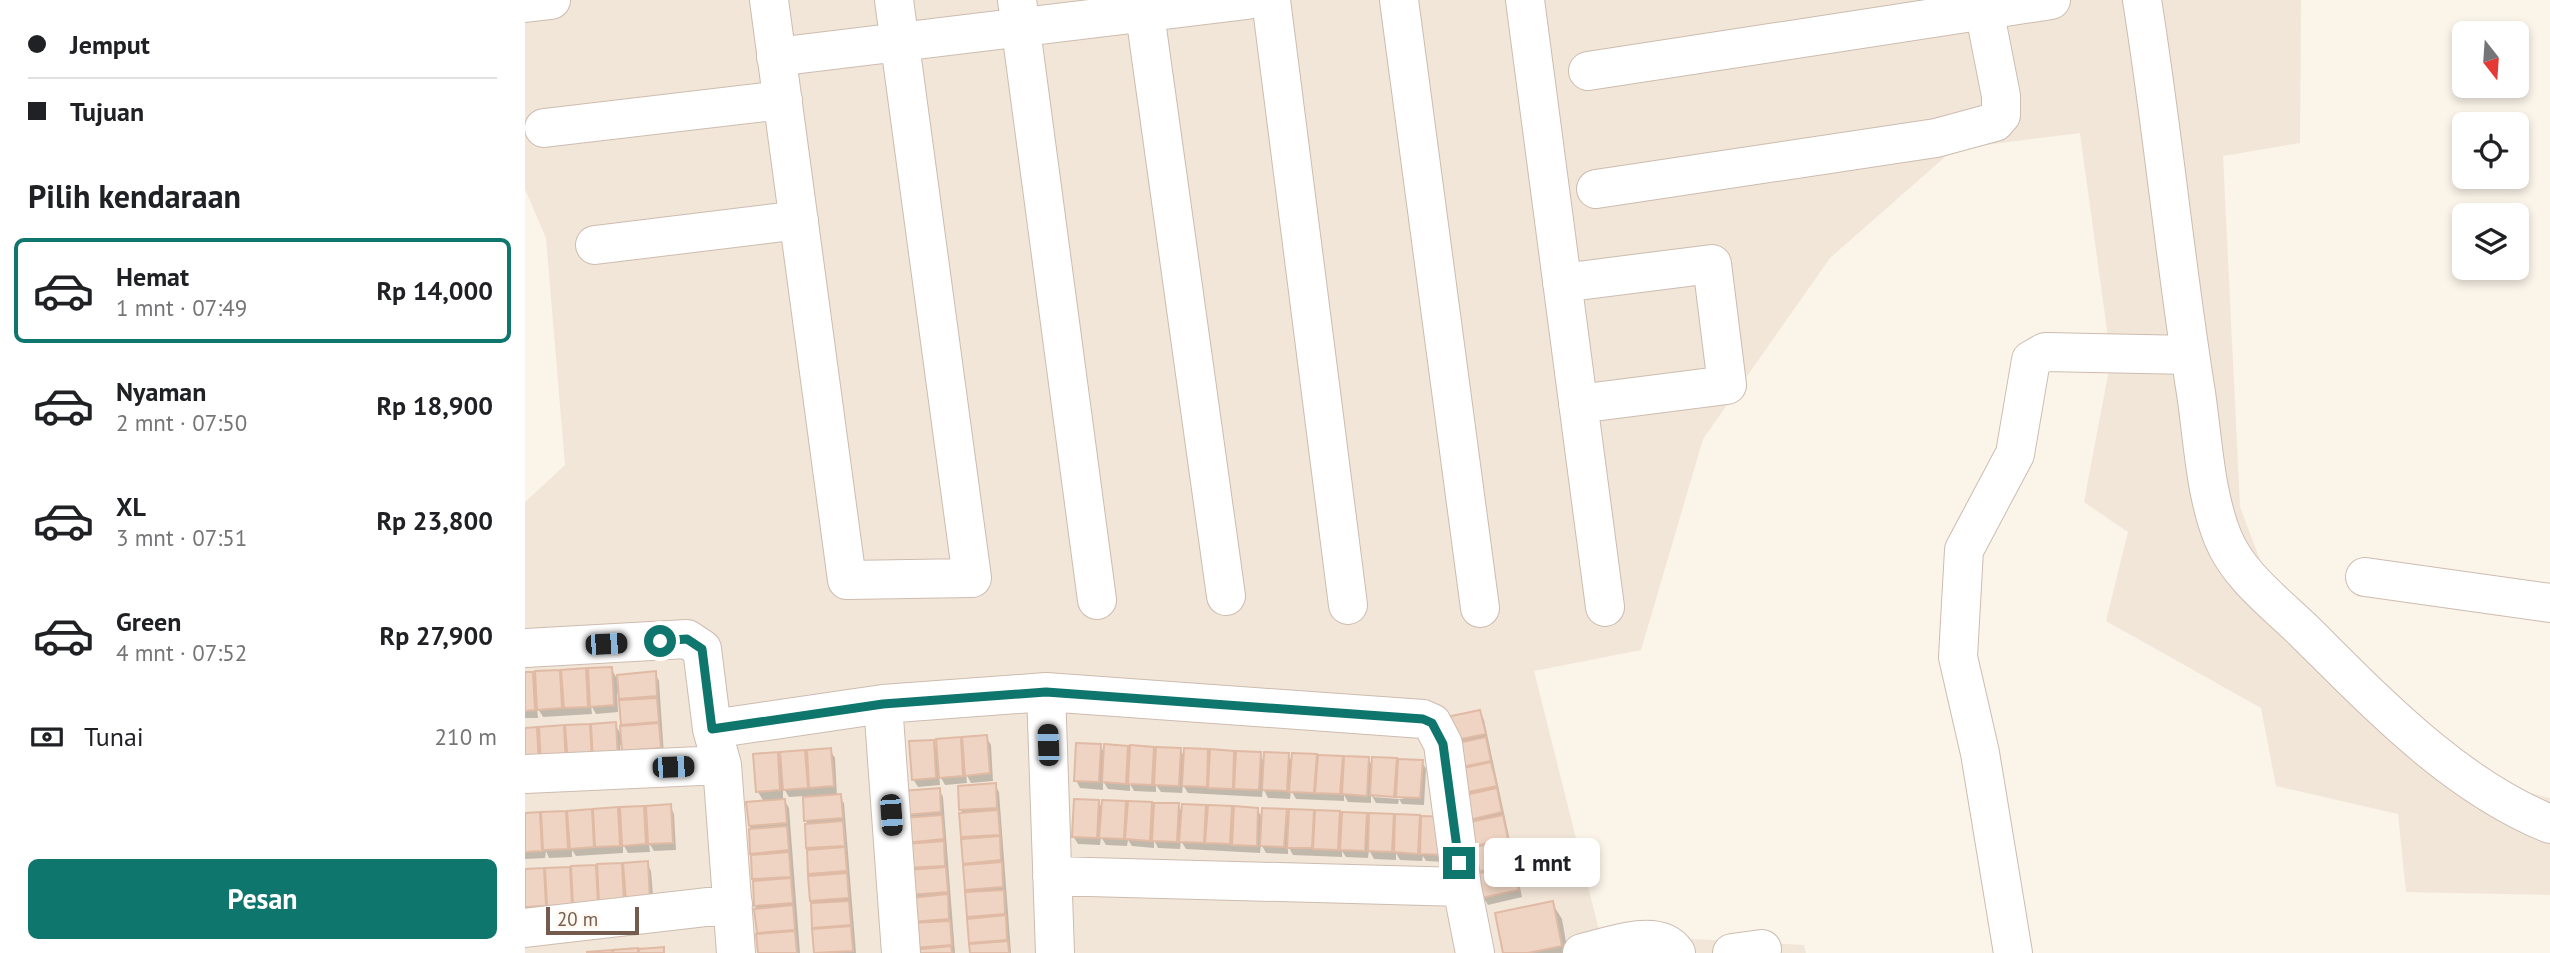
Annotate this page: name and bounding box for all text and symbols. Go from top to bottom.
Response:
north arrow [2452,21,2529,98]
map controls [2452,21,2529,280]
text: Jemput [70,28,150,61]
text: Tujuan [70,95,144,128]
button: locate [2452,112,2529,189]
text: Pilih kendaraan [28,175,241,217]
button: layers [2452,203,2529,280]
icon: car [32,259,95,322]
text: Hemat [116,260,189,293]
text: Rp 14,000 [376,274,493,307]
text: 1 mnt · 07:49 [116,293,247,322]
icon: car [32,374,95,437]
text: Nyaman [116,375,206,408]
text: Rp 18,900 [376,389,493,422]
text: 2 mnt · 07:50 [116,408,247,437]
icon: car [32,489,95,552]
text: XL [116,490,146,523]
text: Rp 23,800 [376,504,493,537]
text: 3 mnt · 07:51 [116,523,247,552]
icon: car [32,604,95,667]
text: Green [116,605,181,638]
text: Rp 27,900 [380,619,493,652]
route start [644,625,676,657]
car [585,632,628,656]
text: 4 mnt · 07:52 [116,638,247,667]
icon: cash [28,718,66,756]
text: Tunai [84,720,144,753]
text: 210 m [435,722,497,751]
car [1037,724,1060,766]
car [652,756,695,778]
car [880,793,903,837]
callout: 1 mnt [1483,838,1599,888]
route end [1443,847,1475,879]
text: 1 mnt [1513,848,1571,877]
button: Pesan [28,859,497,939]
scale bar [546,904,639,936]
text: 20 m [557,907,598,931]

